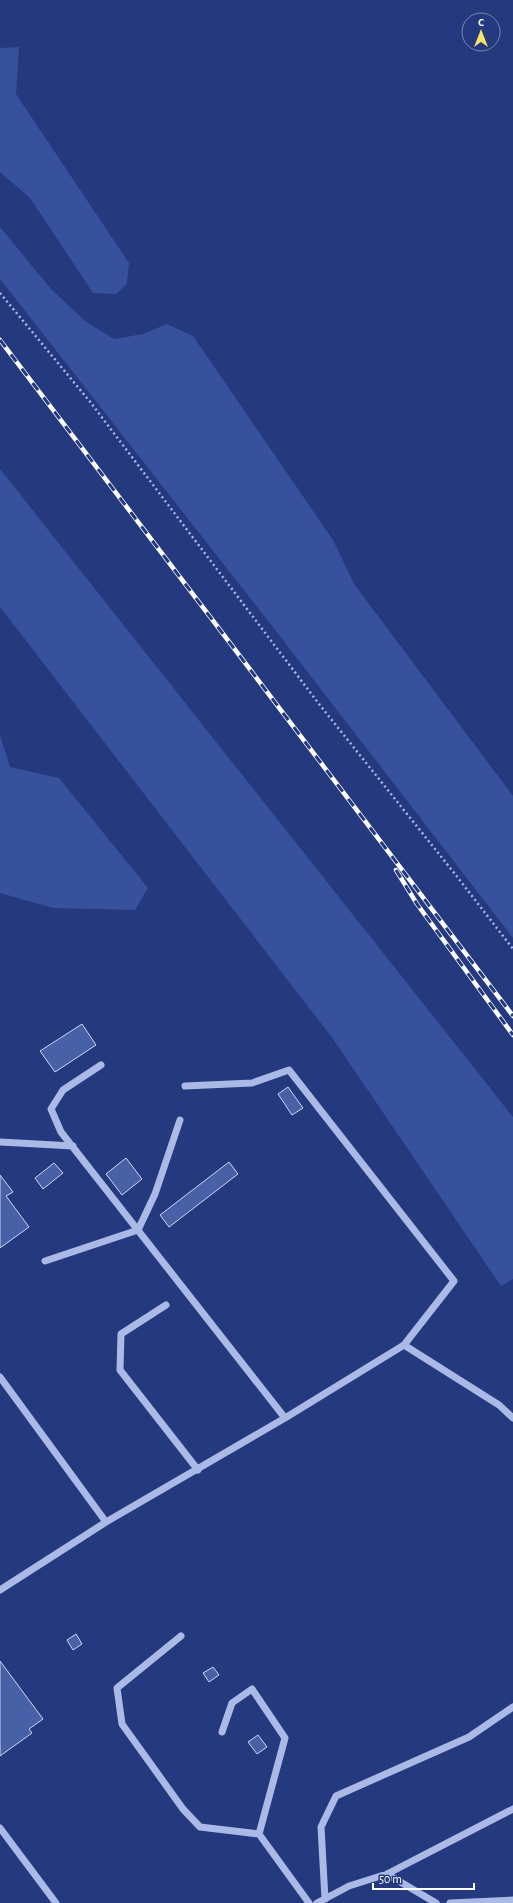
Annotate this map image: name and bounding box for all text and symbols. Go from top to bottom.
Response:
north arrow [461,12,501,52]
text: С [478,17,484,28]
scale bar [373,1865,474,1891]
text: 50 m [379,1873,402,1885]

